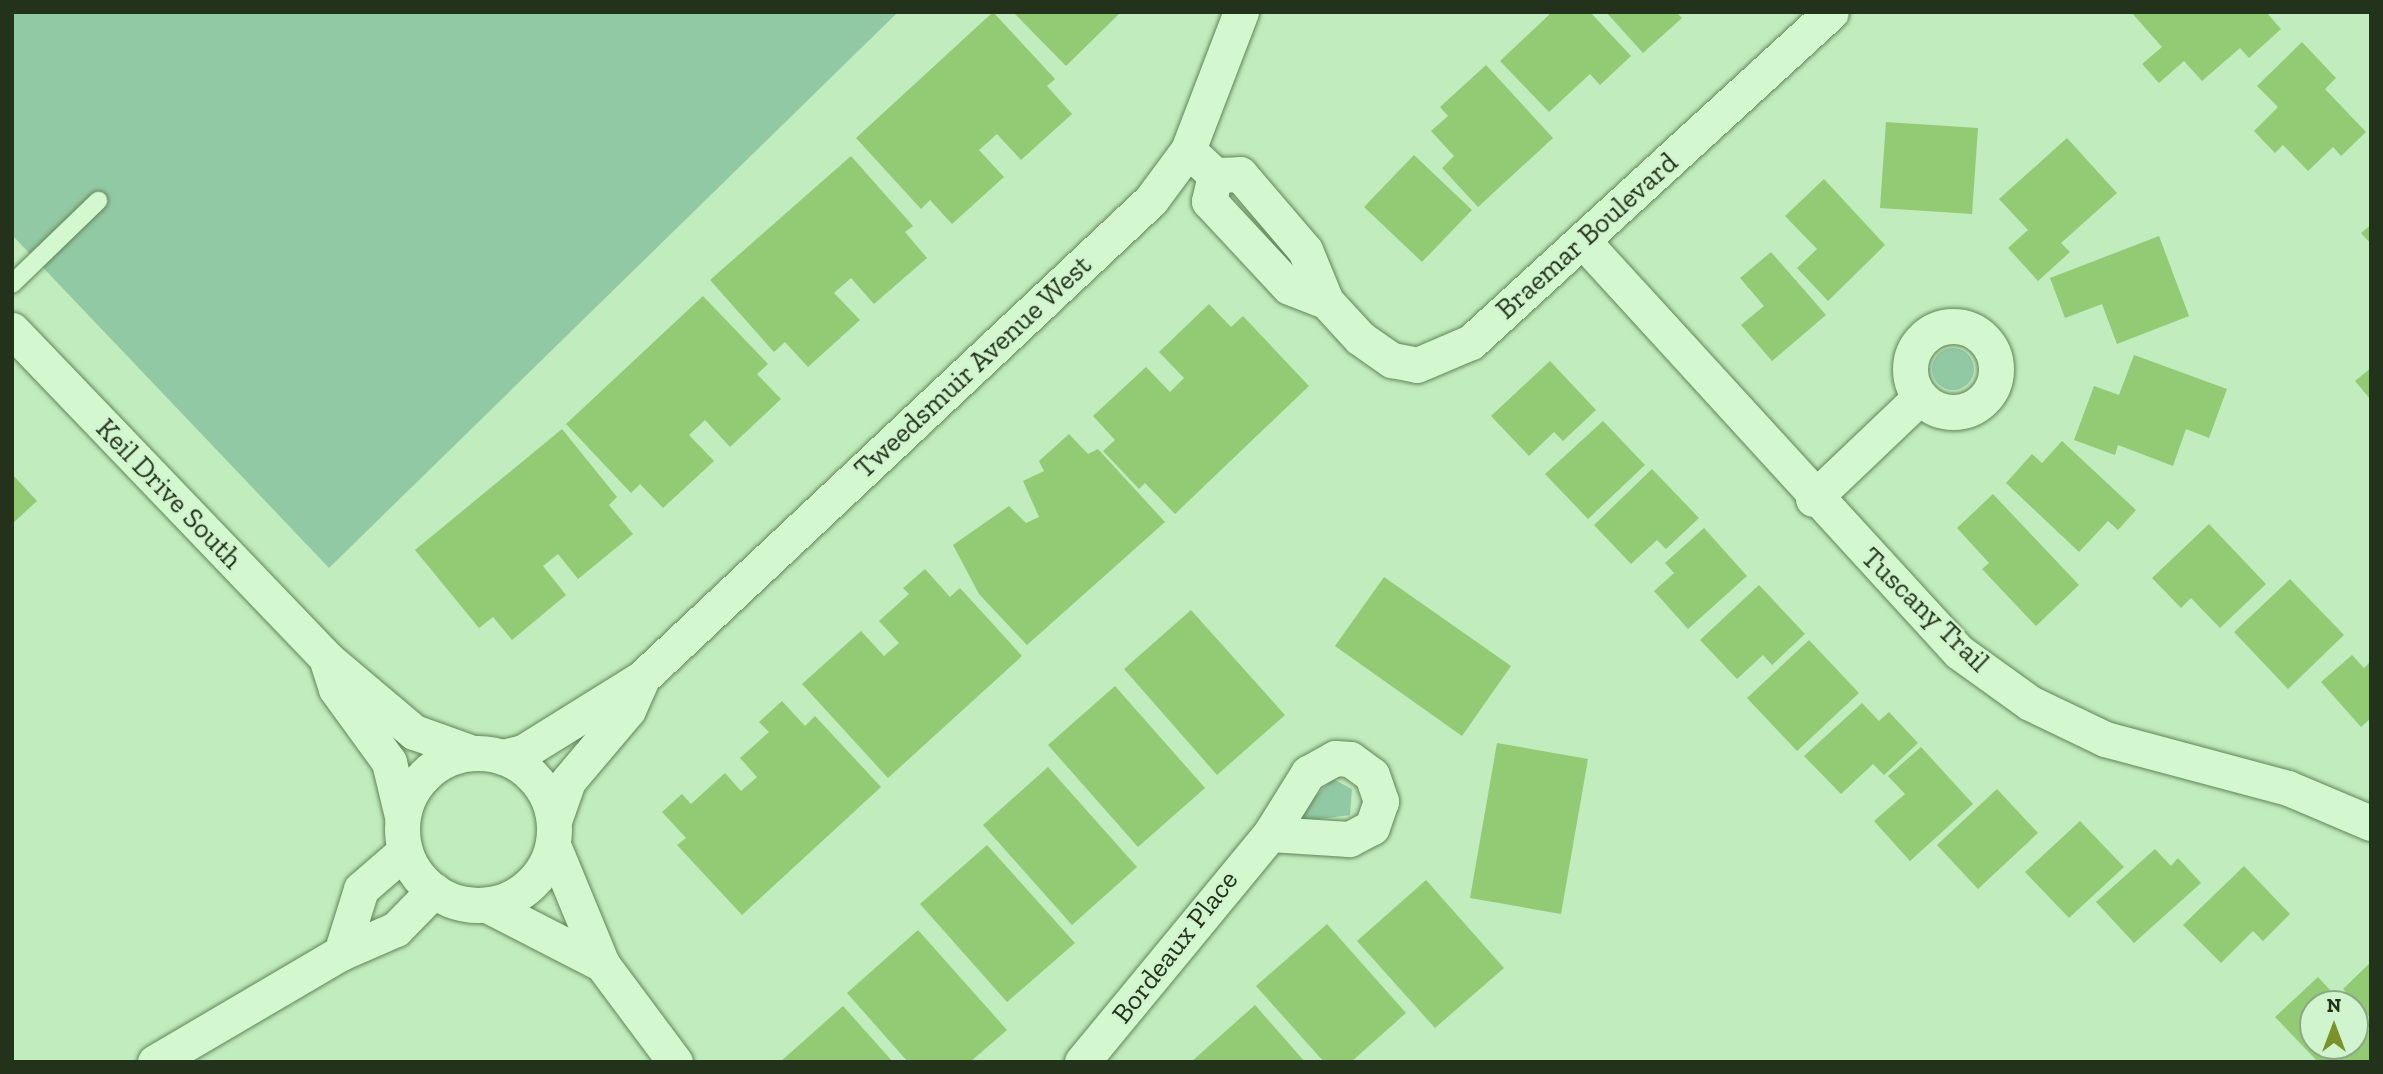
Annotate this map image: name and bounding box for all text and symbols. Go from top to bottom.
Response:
street label: Braemar Boulevard [1489,146,1685,326]
street label: Tweedsmuir Avenue West [847,248,1099,486]
street label: Keil Drive South [89,412,249,576]
street label: Tuscany Trail [1854,540,1996,680]
street label: Bordeaux Place [1105,864,1245,1030]
north arrow [2299,990,2369,1060]
text: N [2327,994,2341,1017]

